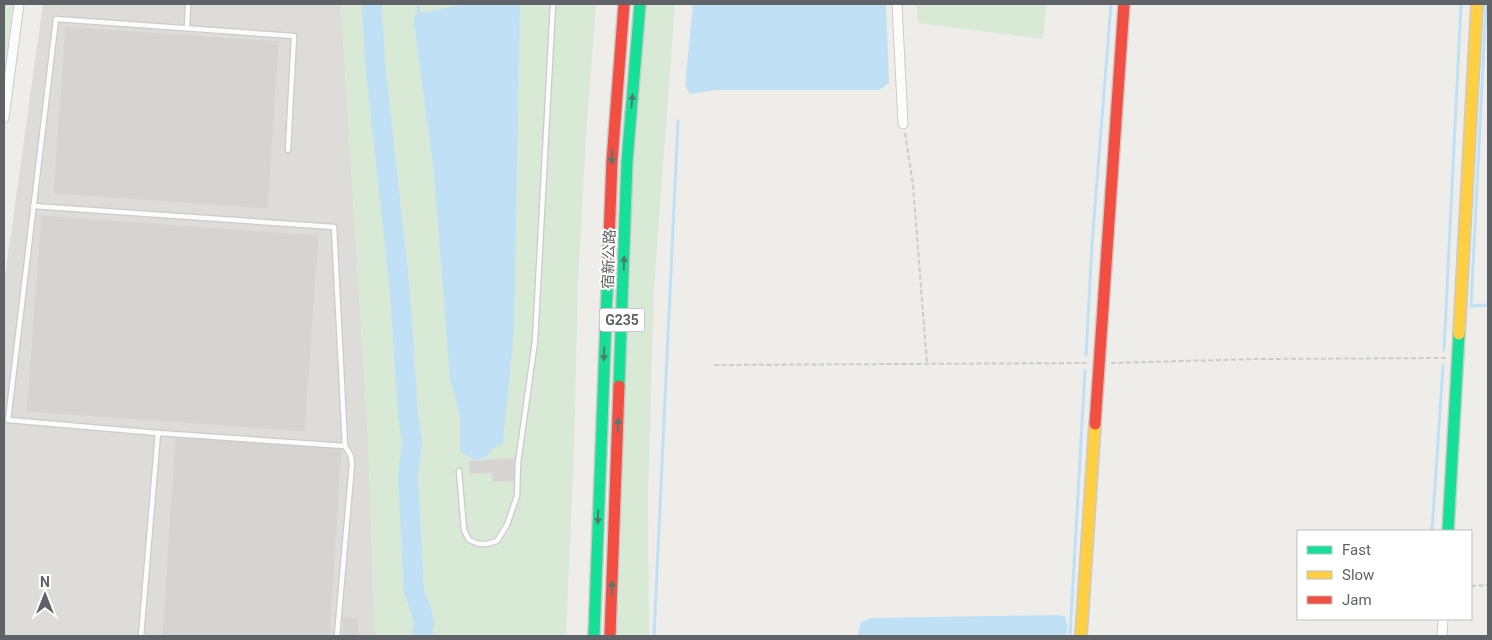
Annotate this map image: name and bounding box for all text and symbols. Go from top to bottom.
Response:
one-way arrow [629,92,637,108]
one-way arrow [607,149,615,165]
street label: 宿新公路 [599,229,619,289]
one-way arrow [620,254,628,270]
road number: G235 [600,308,644,332]
one-way arrow [600,347,608,363]
one-way arrow [614,417,622,433]
one-way arrow [594,509,602,525]
legend [1297,530,1472,620]
text: Fast [1342,541,1371,559]
text: Slow [1342,566,1374,584]
north arrow [20,570,70,620]
text: N [40,574,50,590]
one-way arrow [608,579,616,595]
text: Jam [1342,591,1372,609]

